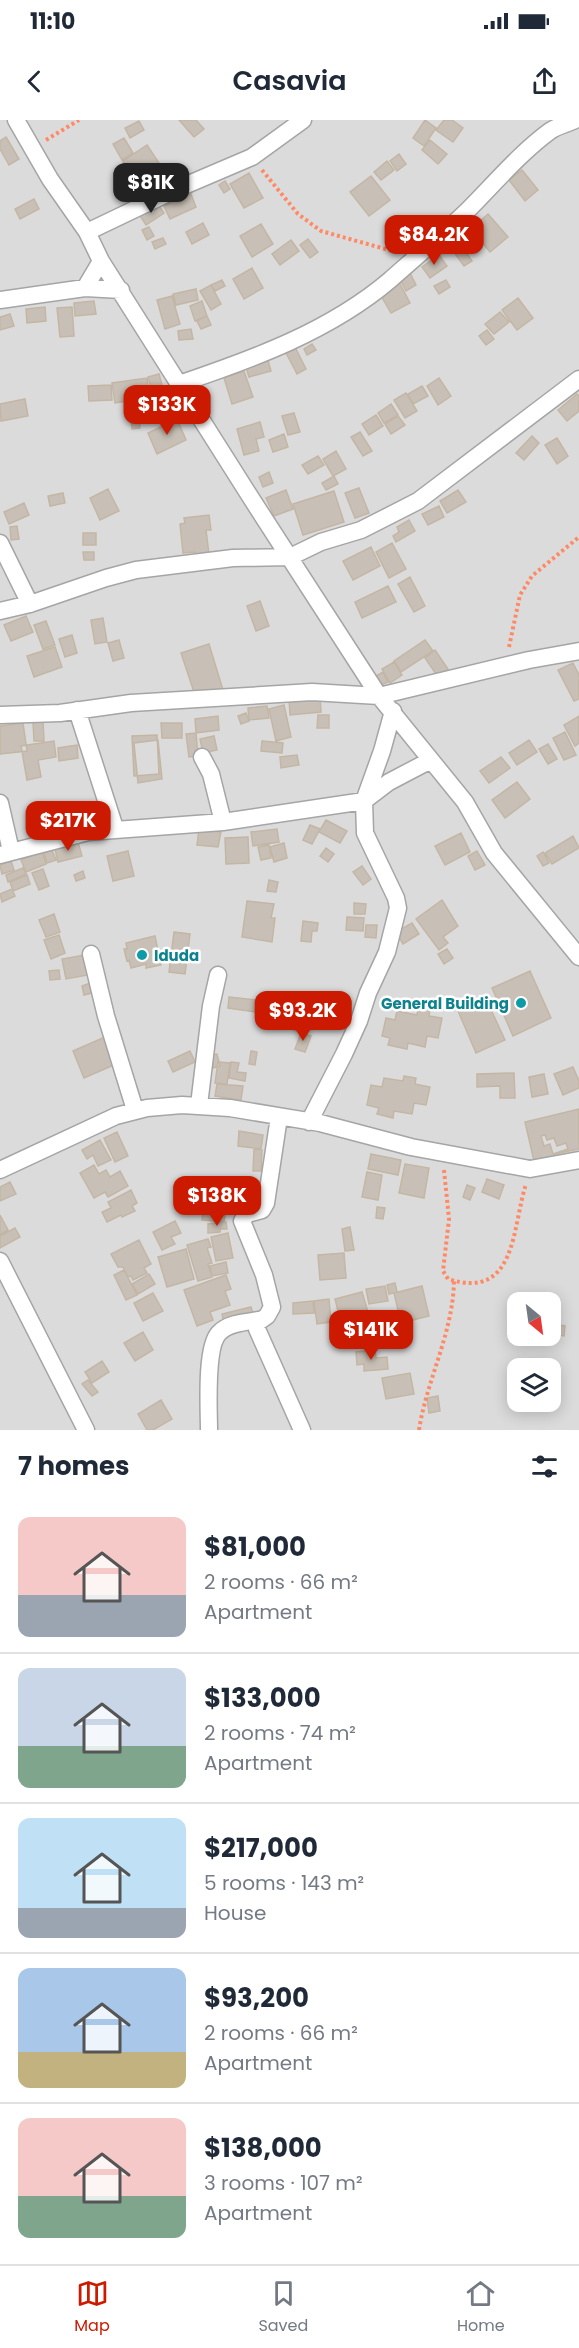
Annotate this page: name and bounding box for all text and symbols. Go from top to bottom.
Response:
text: 11:10 [30,6,75,37]
text: Casavia [232,62,347,99]
icon: back [18,65,51,98]
icon: share [528,65,561,98]
pin: $81K [115,163,187,214]
text: $81K [127,168,175,196]
pin: $84.2K [385,215,483,266]
text: $84.2K [399,220,469,248]
pin: $133K [125,385,209,436]
text: $133K [138,390,196,418]
pin: $217K [26,801,110,852]
text: $217K [40,806,96,834]
place label: Iduda [154,945,199,966]
marker: Iduda [135,948,149,962]
pin: $93.2K [254,991,352,1042]
place label: General Building [381,993,509,1014]
text: $93.2K [269,996,337,1024]
marker: General Building [514,996,528,1010]
pin: $138K [175,1176,259,1227]
text: $138K [187,1181,247,1209]
north arrow [507,1292,561,1346]
map controls [507,1292,561,1412]
pin: $141K [329,1310,413,1361]
text: $141K [343,1315,399,1343]
button: layers [507,1358,561,1412]
text: 7 homes [18,1448,130,1484]
icon: filters [528,1450,561,1483]
text: $81,000 [204,1529,306,1565]
icon: home [66,1541,138,1613]
text: 2 rooms · 66 m² [204,1568,358,1596]
text: Apartment [204,1598,312,1626]
text: $133,000 [204,1680,321,1716]
icon: home [66,1692,138,1764]
text: 2 rooms · 74 m² [204,1719,356,1747]
text: Apartment [204,1749,312,1777]
text: $217,000 [204,1830,318,1866]
icon: home [66,1842,138,1914]
text: 5 rooms · 143 m² [204,1869,364,1897]
text: House [204,1899,266,1927]
text: $93,200 [204,1980,309,2016]
icon: home [66,1992,138,2064]
text: 2 rooms · 66 m² [204,2019,358,2047]
text: Apartment [204,2049,312,2077]
text: $138,000 [204,2130,322,2166]
icon: home [66,2142,138,2214]
text: 3 rooms · 107 m² [204,2169,363,2197]
text: Apartment [204,2199,312,2227]
tab: Map [74,2277,110,2338]
tab: Saved [258,2277,308,2338]
tab: Home [457,2277,505,2338]

